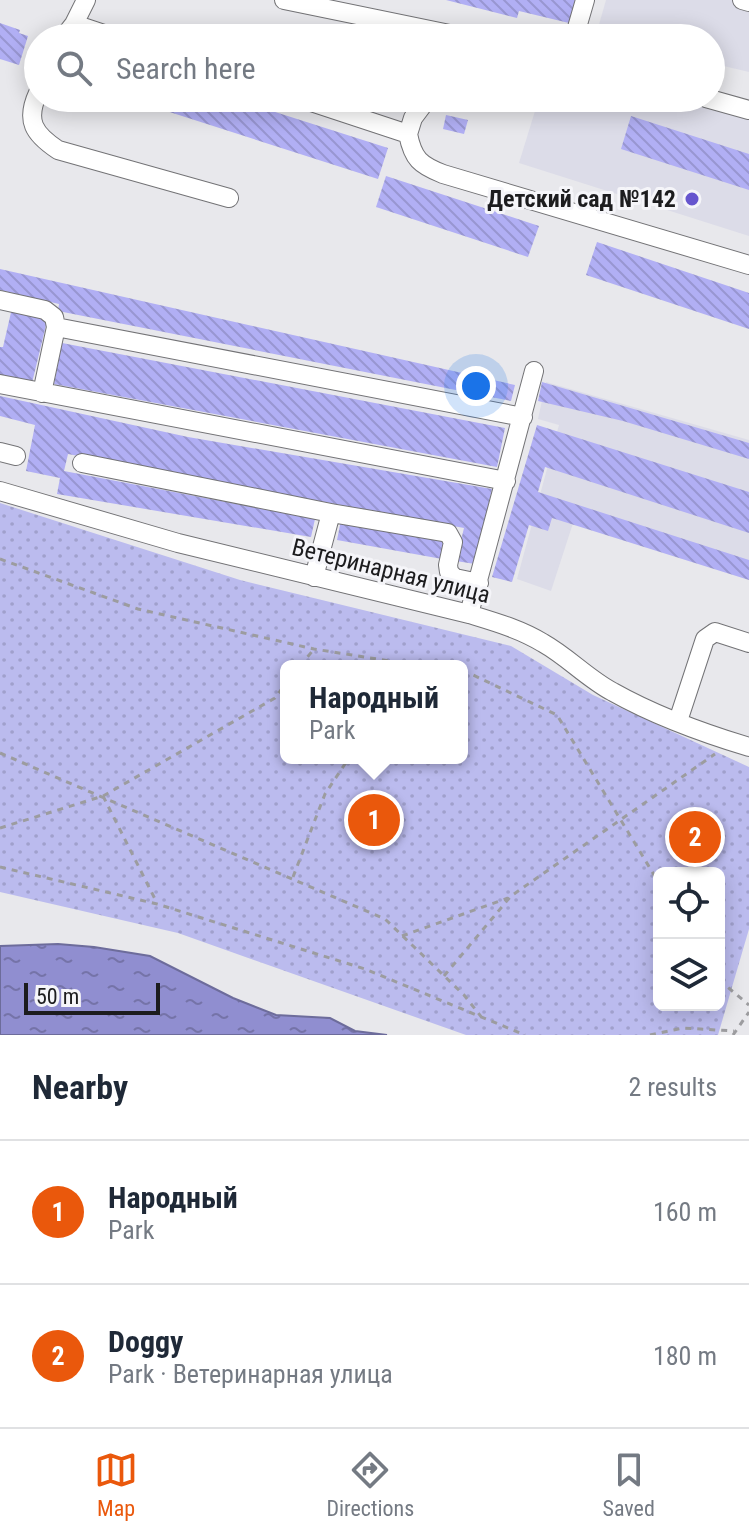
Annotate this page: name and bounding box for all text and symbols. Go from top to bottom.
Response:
search box [24,24,725,112]
icon: search [52,46,96,90]
text: Search here [116,51,256,86]
place label: Детский сад №142 [487,185,676,213]
marker: Детский сад №142 [683,190,701,208]
your location [456,366,496,406]
street label: Ветеринарная улица [289,533,493,609]
popup [280,660,468,764]
text: Народный [309,680,439,715]
text: Park [309,715,355,745]
pin: 1 [348,790,400,850]
pin: 2 [669,807,721,867]
map controls [653,867,725,1011]
button: locate [653,867,725,939]
button: layers [653,939,725,1011]
scale bar [24,979,160,1015]
text: 50 m [36,984,79,1009]
text: Nearby [32,1067,128,1107]
text: 2 results [628,1072,717,1102]
text: Народный [108,1180,238,1215]
text: 1 [51,1197,65,1227]
text: 160 m [653,1197,717,1227]
text: Park [108,1215,154,1245]
text: Doggy [108,1324,183,1359]
text: 2 [51,1341,65,1371]
text: 180 m [653,1341,717,1371]
text: Park · Ветеринарная улица [108,1359,393,1389]
tab: Map [94,1448,138,1521]
tab: Directions [326,1448,414,1521]
tab: Saved [603,1448,655,1521]

